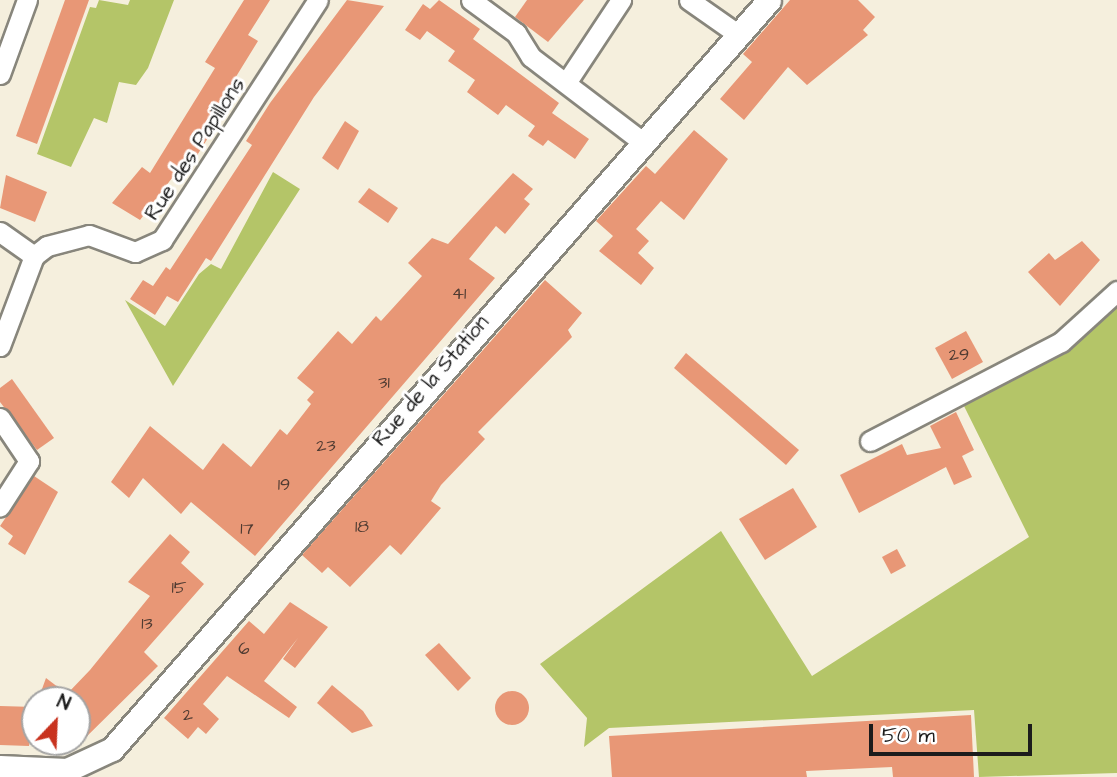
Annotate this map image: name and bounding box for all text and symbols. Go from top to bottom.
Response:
street label: Rue des Papillons [140,73,250,225]
house number: 41 [452,283,466,305]
street label: Rue de la Station [367,310,495,452]
house number: 29 [949,344,969,366]
house number: 31 [378,372,390,394]
house number: 23 [316,435,336,457]
house number: 19 [278,474,290,496]
house number: 18 [355,516,369,538]
house number: 17 [240,518,254,540]
house number: 15 [171,577,187,599]
house number: 13 [141,613,153,635]
house number: 6 [238,638,250,660]
north arrow [21,686,91,756]
text: N [53,688,74,718]
house number: 2 [183,704,193,726]
scale bar [872,710,1035,754]
text: 50 m [882,721,935,750]

